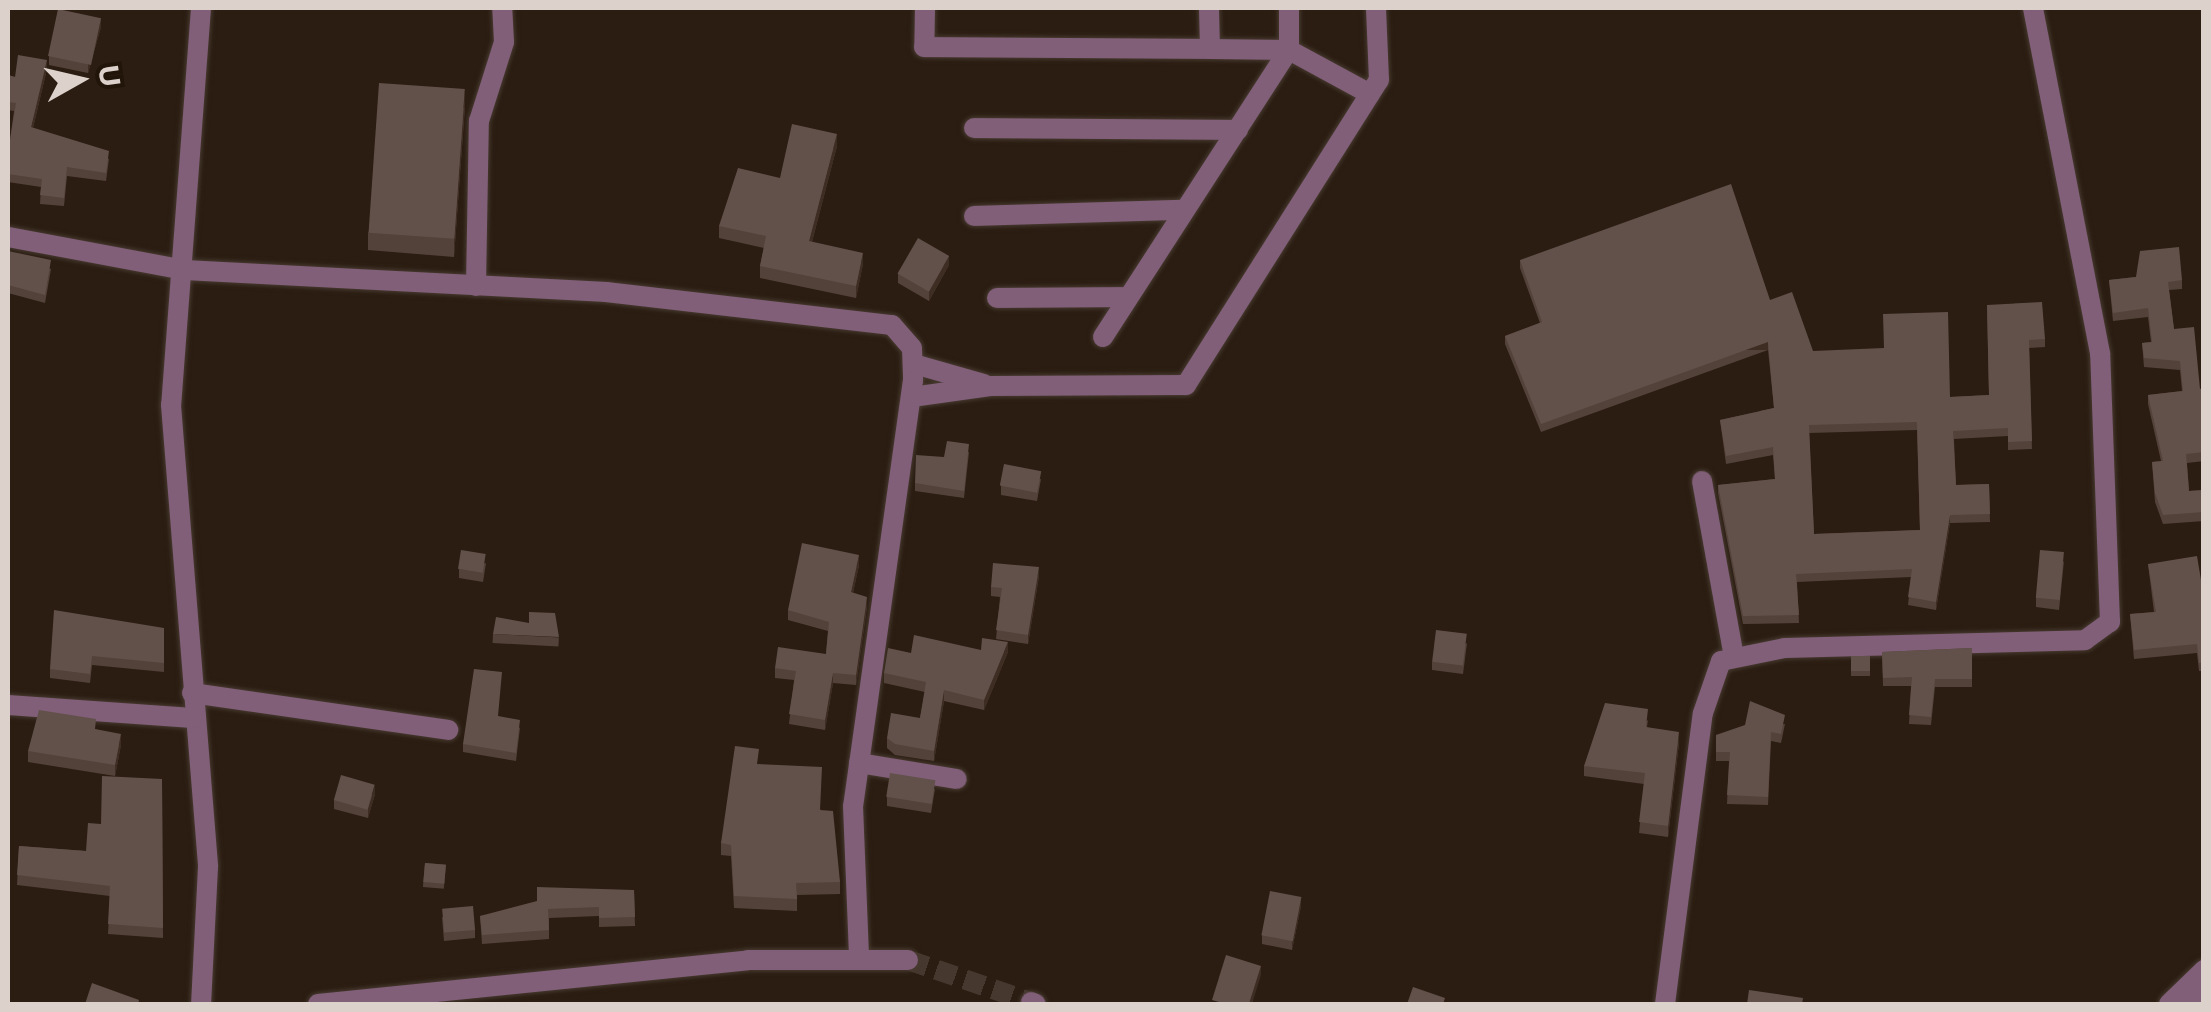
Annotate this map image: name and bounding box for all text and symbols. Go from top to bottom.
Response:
north arrow [30,30,130,130]
text: U [91,63,128,89]

